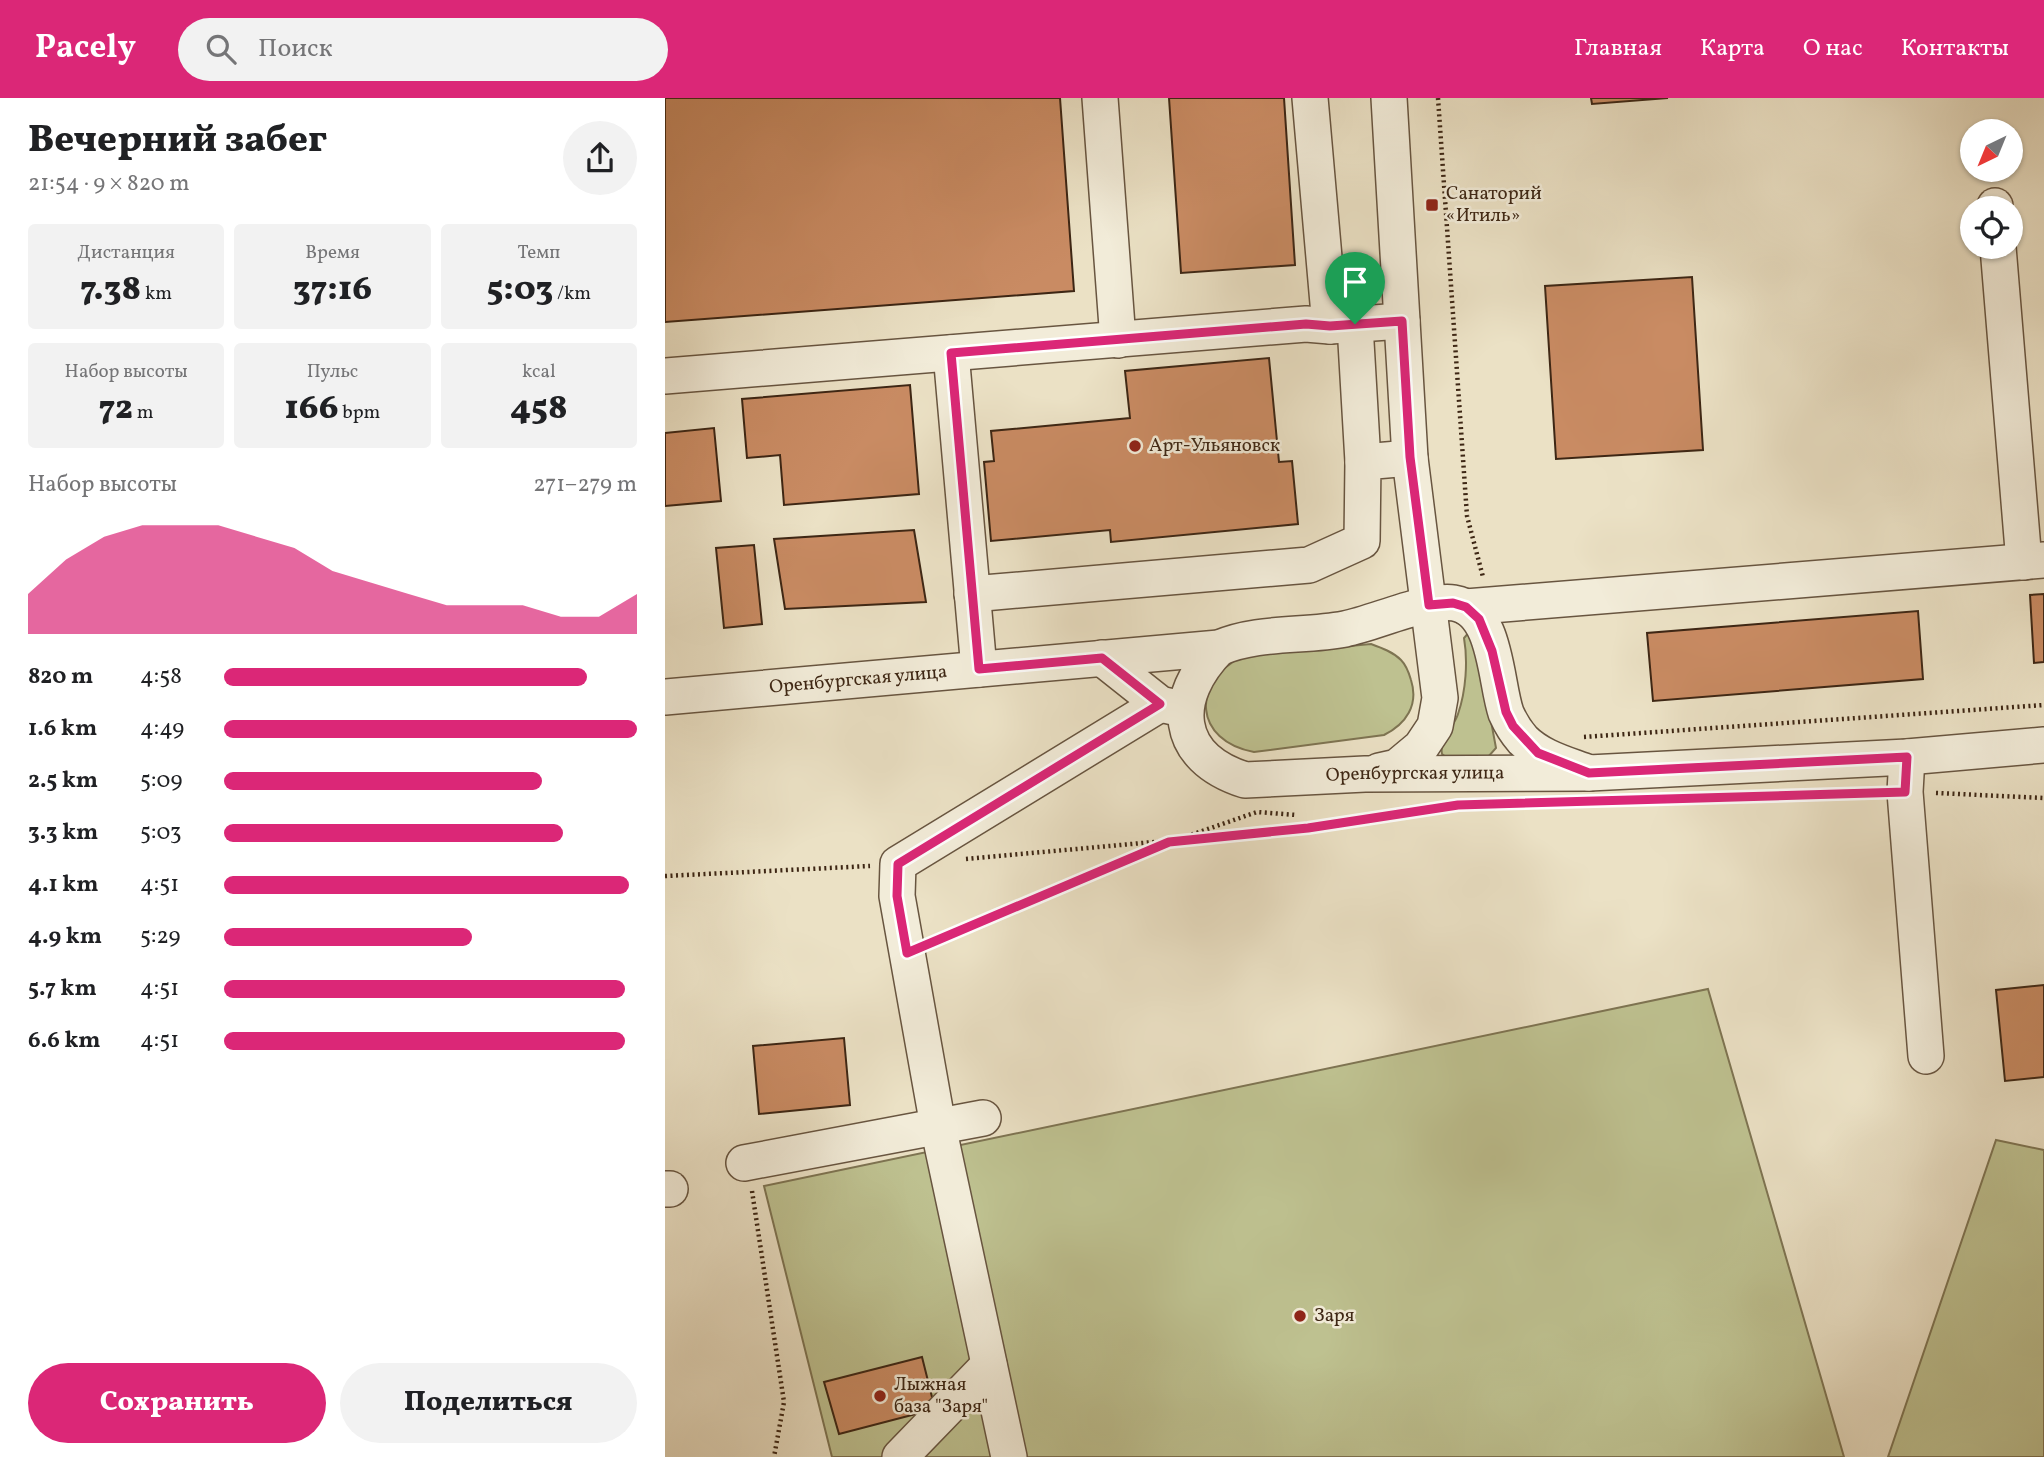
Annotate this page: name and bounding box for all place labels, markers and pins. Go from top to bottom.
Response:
place label: Санаторий «Итиль» [1446,181,1542,229]
marker: Санаторий «Итиль» [1424,197,1440,213]
pin [1325,252,1385,324]
place label: Арт-Ульяновск [1149,433,1280,459]
marker: Арт-Ульяновск [1127,438,1143,454]
place label: Заря [1314,1303,1354,1329]
marker: Заря [1292,1308,1308,1324]
place label: Лыжная база "Заря" [894,1372,988,1420]
marker: Лыжная база "Заря" [872,1388,888,1404]

